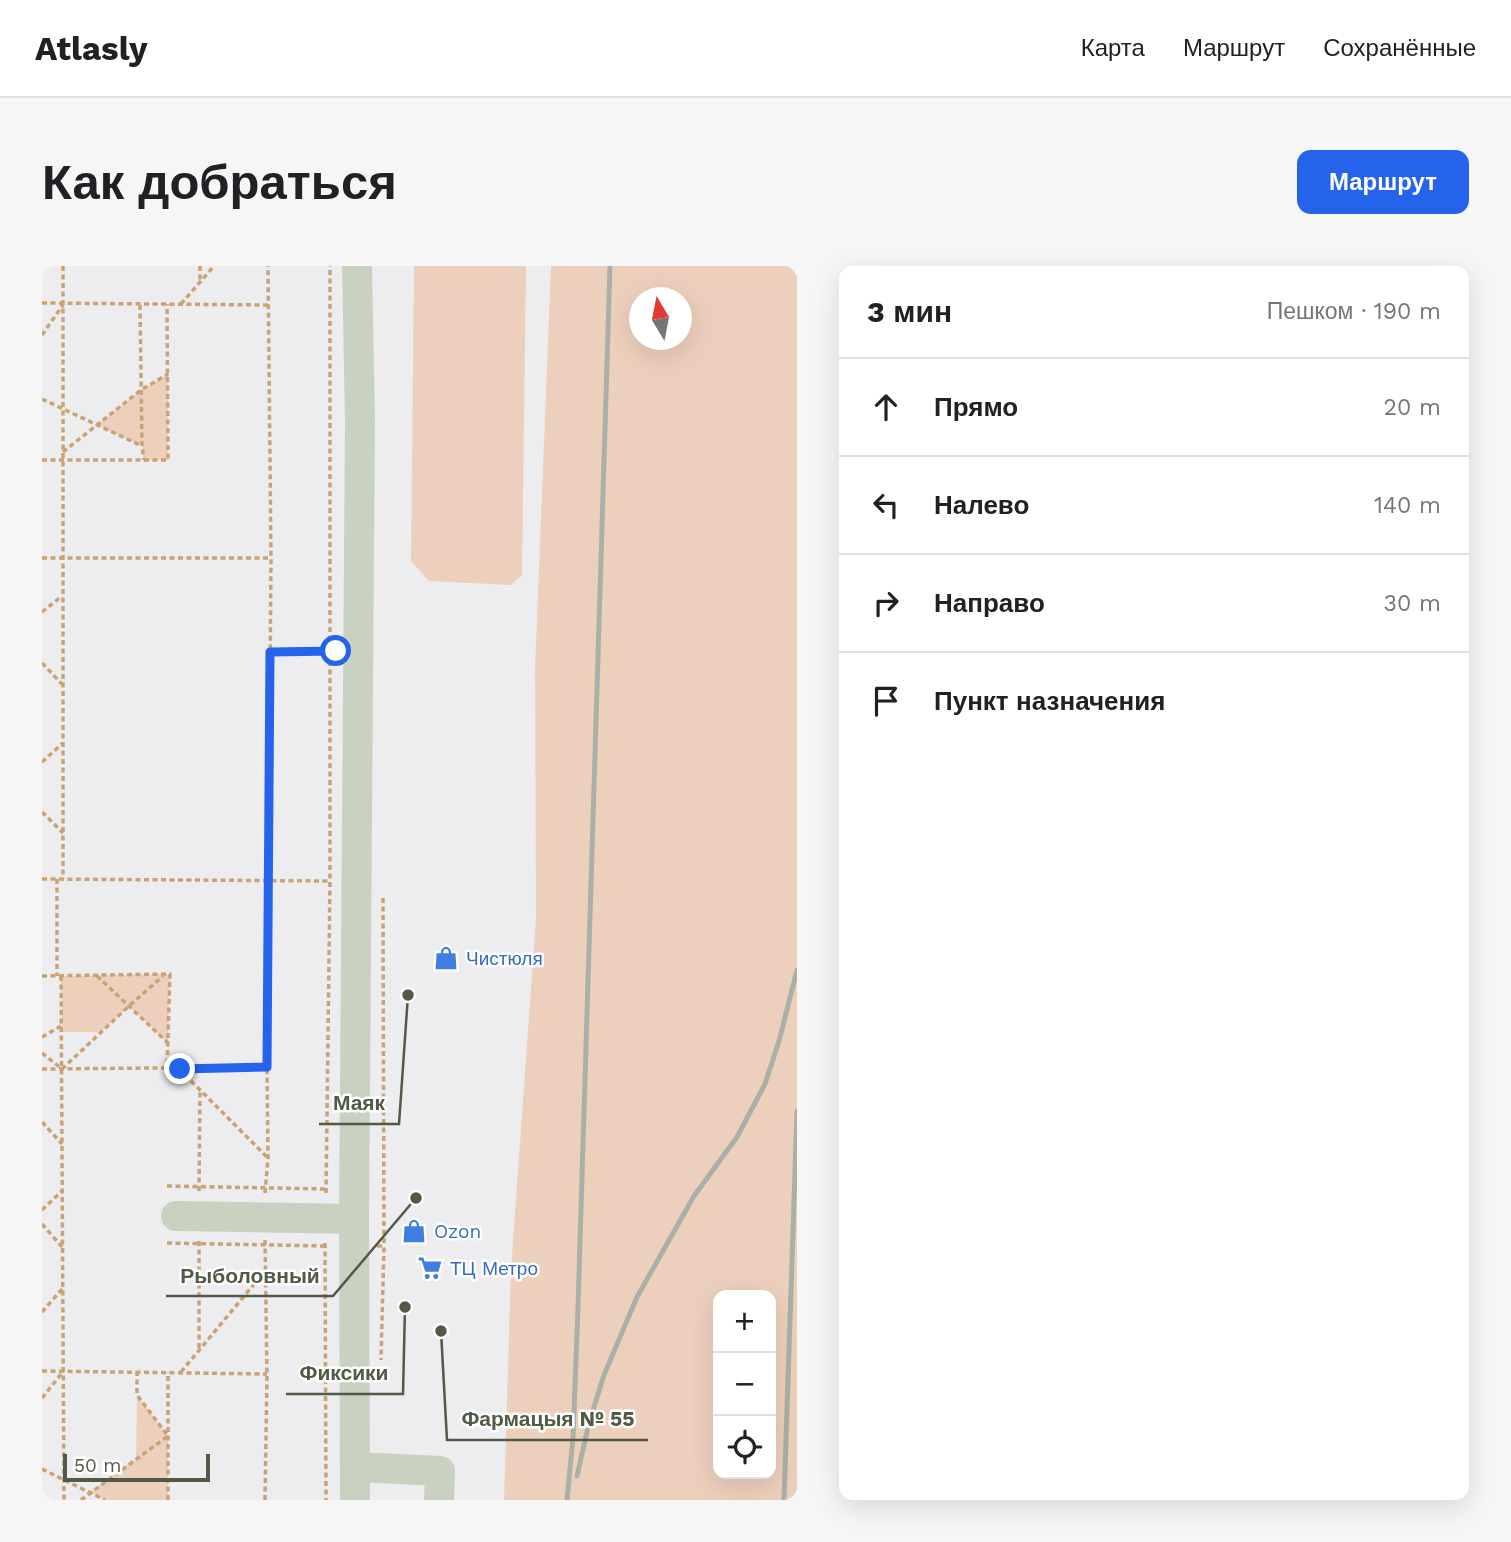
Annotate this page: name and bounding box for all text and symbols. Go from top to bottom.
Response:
text: Atlasly [35,29,147,68]
text: Карта [1081,34,1145,62]
text: Маршрут [1183,34,1285,62]
text: Сохранённые [1323,34,1476,62]
button: Маршрут [1297,150,1469,214]
text: Как добраться [42,153,397,211]
north arrow [629,287,692,350]
text: 3 мин [867,294,952,329]
text: Пешком · 190 m [1267,298,1441,325]
icon: ahead [867,388,905,426]
text: Прямо [934,392,1018,422]
text: 20 m [1384,394,1441,421]
icon: left [867,486,905,524]
text: Налево [934,490,1029,520]
text: 140 m [1374,492,1441,519]
icon: right [867,584,905,622]
text: Направо [934,588,1045,618]
text: 30 m [1384,590,1441,617]
route start [320,635,351,666]
icon: arrive [867,682,905,720]
text: Пункт назначения [934,686,1165,716]
shop icon: Чистюля [432,944,460,972]
place label: Чистюля [466,947,543,970]
route end [164,1053,195,1084]
callout: Маяк [319,1082,399,1124]
text: Маяк [333,1090,386,1115]
shop icon: Ozon [400,1217,428,1245]
place label: Ozon [434,1220,481,1243]
callout: Рыболовный [166,1254,333,1296]
supermarket icon: ТЦ Метро [416,1254,444,1282]
place label: ТЦ Метро [450,1257,538,1280]
text: Рыболовный [180,1263,320,1288]
map controls [713,1290,776,1479]
button: + [713,1290,776,1353]
callout: Фиксики [286,1352,403,1394]
button: − [713,1353,776,1416]
text: Фиксики [299,1360,389,1385]
callout: Фармацыя № 55 [447,1398,648,1440]
text: Фармацыя № 55 [461,1406,635,1431]
button: locate [713,1416,776,1479]
scale bar [63,1451,210,1483]
text: 50 m [74,1454,121,1477]

